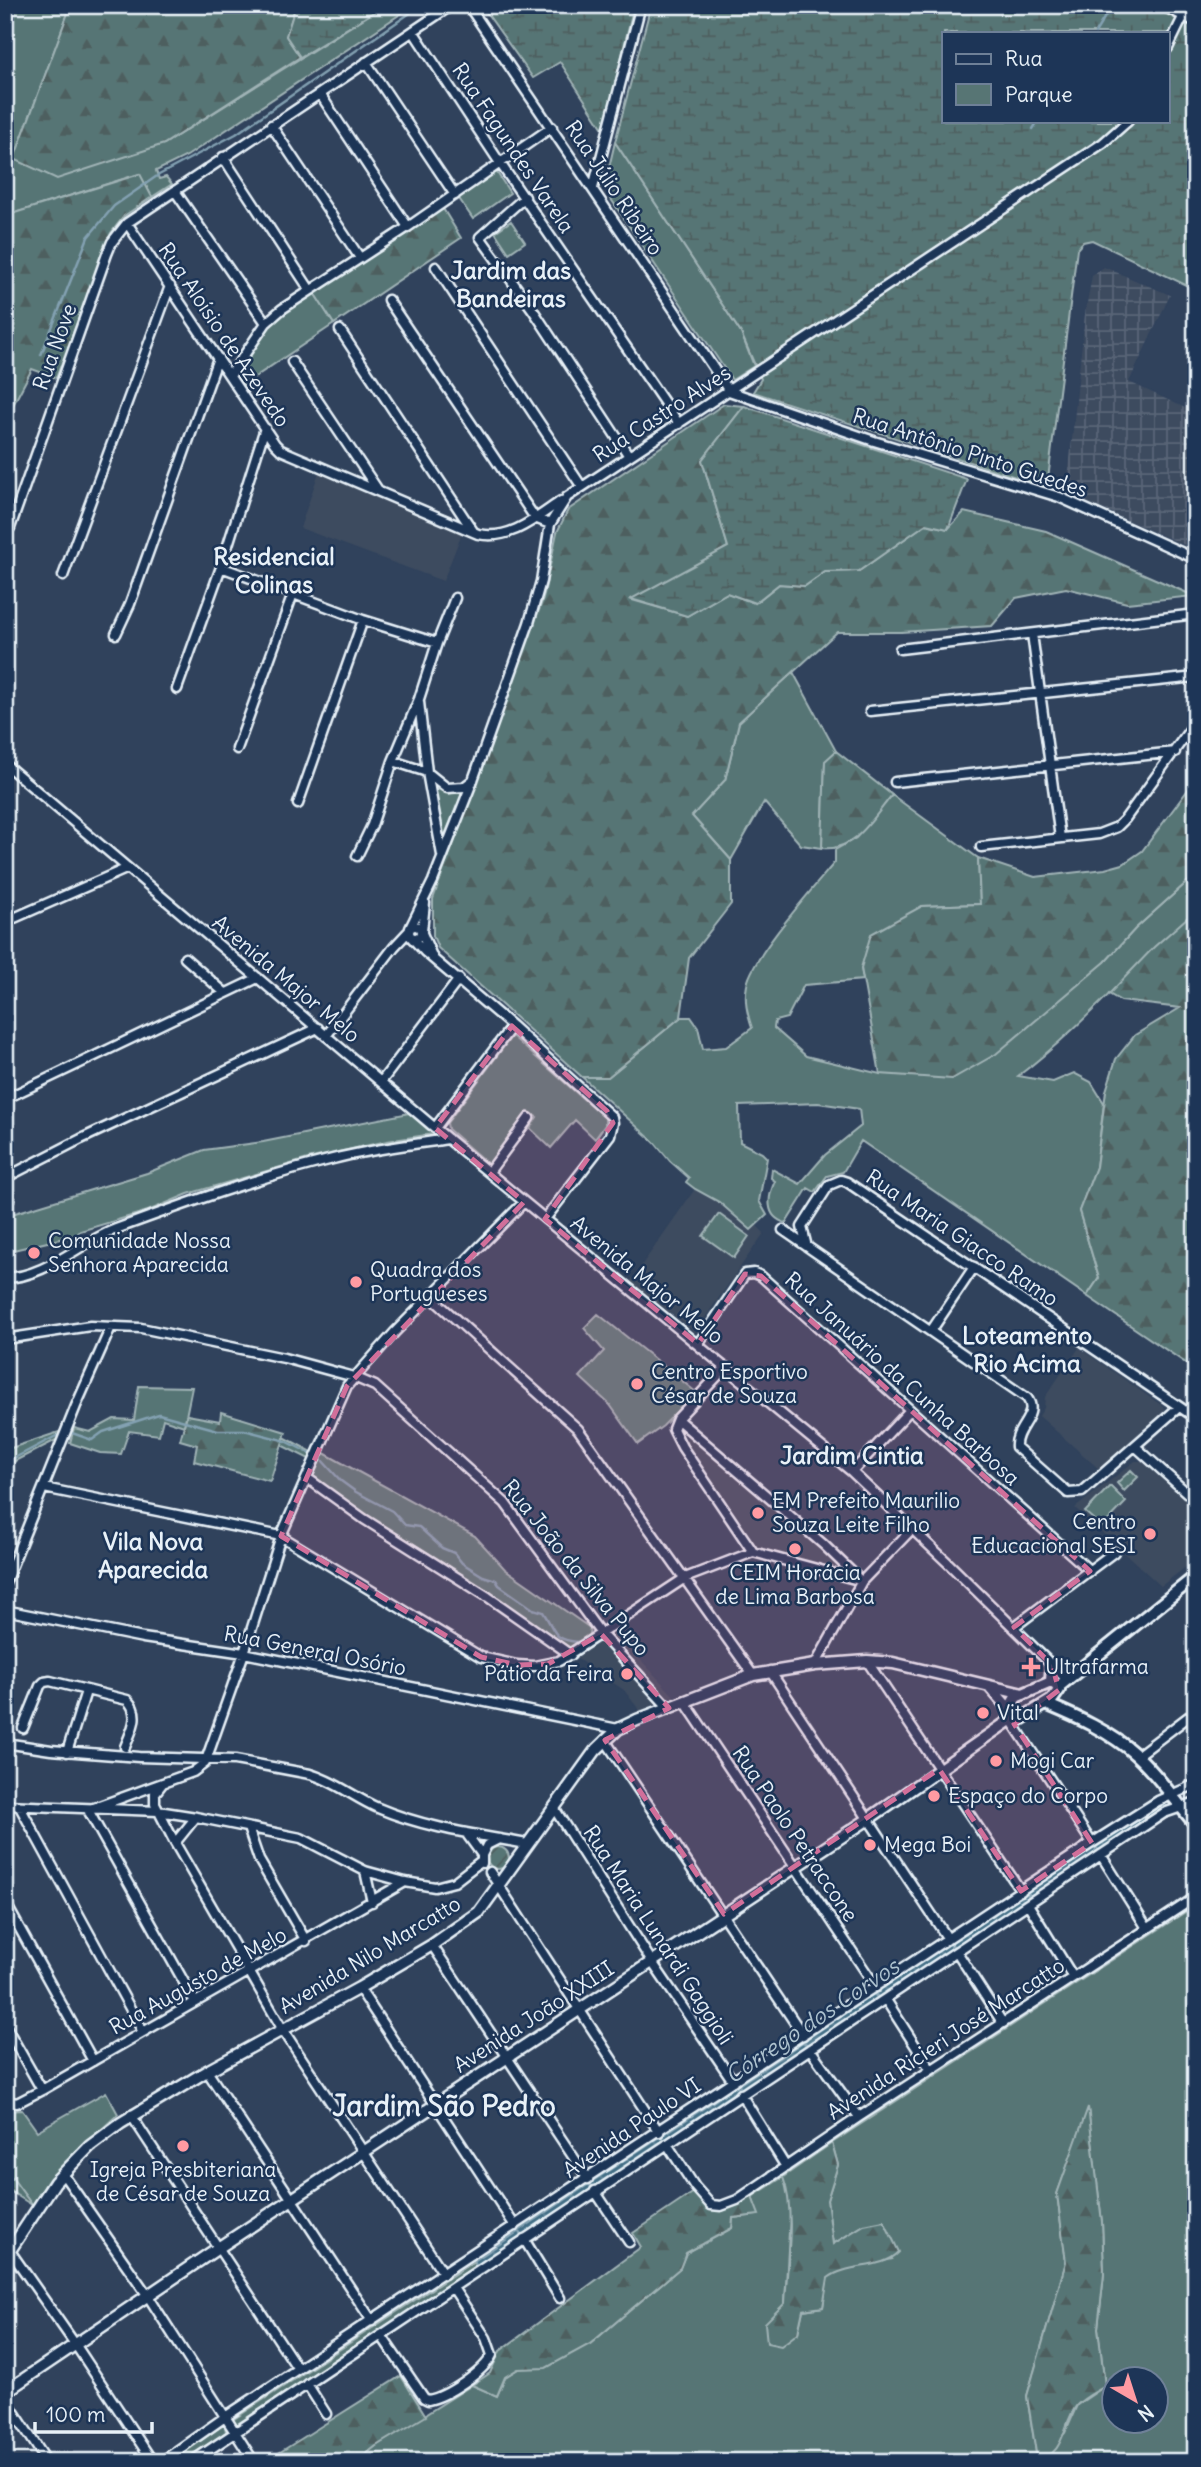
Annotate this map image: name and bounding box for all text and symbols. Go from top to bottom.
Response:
legend [942,32,1170,122]
text: Rua [1005,45,1042,72]
street label: Rua Fagundes Varela [446,57,580,238]
text: Parque [1005,81,1073,108]
street label: Rua Júlio Ribeiro [559,115,670,261]
street label: Rua Aloísio de Azevedo [153,237,296,432]
district label: Jardim das Bandeiras [451,255,571,313]
street label: Rua Nove [26,300,83,394]
street label: Rua Castro Alves [588,359,736,468]
street label: Rua Antônio Pinto Guedes [849,402,1091,503]
district label: Residencial Colinas [213,541,335,599]
street label: Avenida Major Melo [207,909,366,1048]
street label: Rua Maria Giacco Ramo [861,1163,1064,1312]
street label: Avenida Major Mello [565,1210,729,1350]
place label: Comunidade Nossa Senhora Aparecida [48,1227,231,1278]
marker: Comunidade Nossa Senhora Aparecida [26,1245,42,1261]
place label: Quadra dos Portugueses [370,1256,487,1307]
street label: Rua Januário da Cunha Barbosa [779,1266,1025,1491]
marker: Quadra dos Portugueses [348,1274,364,1290]
district label: Loteamento Rio Acima [962,1320,1092,1378]
place label: Centro Esportivo César de Souza [651,1358,808,1409]
marker: Centro Esportivo César de Souza [629,1376,645,1392]
district label: Jardim Cintia [780,1440,924,1470]
street label: Rua João da Silva Pupo [497,1474,656,1662]
place label: EM Prefeito Maurilio Souza Leite Filho [772,1487,960,1538]
marker: EM Prefeito Maurilio Souza Leite Filho [750,1505,766,1521]
place label: Centro Educacional SESI [971,1508,1136,1559]
district label: Vila Nova Aparecida [98,1526,208,1584]
marker: Centro Educacional SESI [1142,1526,1158,1542]
marker: CEIM Horácia de Lima Barbosa [787,1541,803,1557]
place label: CEIM Horácia de Lima Barbosa [715,1559,875,1610]
street label: Rua General Osório [222,1620,409,1681]
place label: Ultrafarma [1045,1653,1149,1680]
marker: Ultrafarma [1023,1659,1039,1675]
place label: Pátio da Feira [484,1660,613,1687]
marker: Pátio da Feira [619,1666,635,1682]
place label: Vital [997,1699,1039,1726]
marker: Vital [975,1705,991,1721]
street label: Rua Paolo Petraccone [727,1741,864,1927]
place label: Mogi Car [1010,1747,1095,1774]
marker: Mogi Car [988,1753,1004,1769]
place label: Espaço do Corpo [948,1782,1108,1809]
marker: Espaço do Corpo [926,1788,942,1804]
street label: Rua Maria Lunardi Gaggioli [577,1820,739,2049]
place label: Mega Boi [884,1831,971,1858]
marker: Mega Boi [862,1837,878,1853]
street label: Avenida Nilo Marcatto [274,1890,466,2020]
street label: Rua Augusto de Melo [104,1921,291,2041]
water label: Córrego dos Corvos [719,1951,906,2090]
street label: Avenida Ricieri José Marcatto [822,1952,1070,2126]
street label: Avenida João XXIII [448,1955,619,2079]
street label: Avenida Paulo VI [557,2071,706,2184]
district label: Jardim São Pedro [332,2088,556,2124]
marker: Igreja Presbiteriana de César de Souza [175,2138,191,2154]
place label: Igreja Presbiteriana de César de Souza [90,2156,276,2207]
north arrow [1100,2366,1170,2436]
scale bar [35,2390,152,2434]
text: N [1133,2400,1158,2427]
text: 100 m [46,2401,105,2428]

